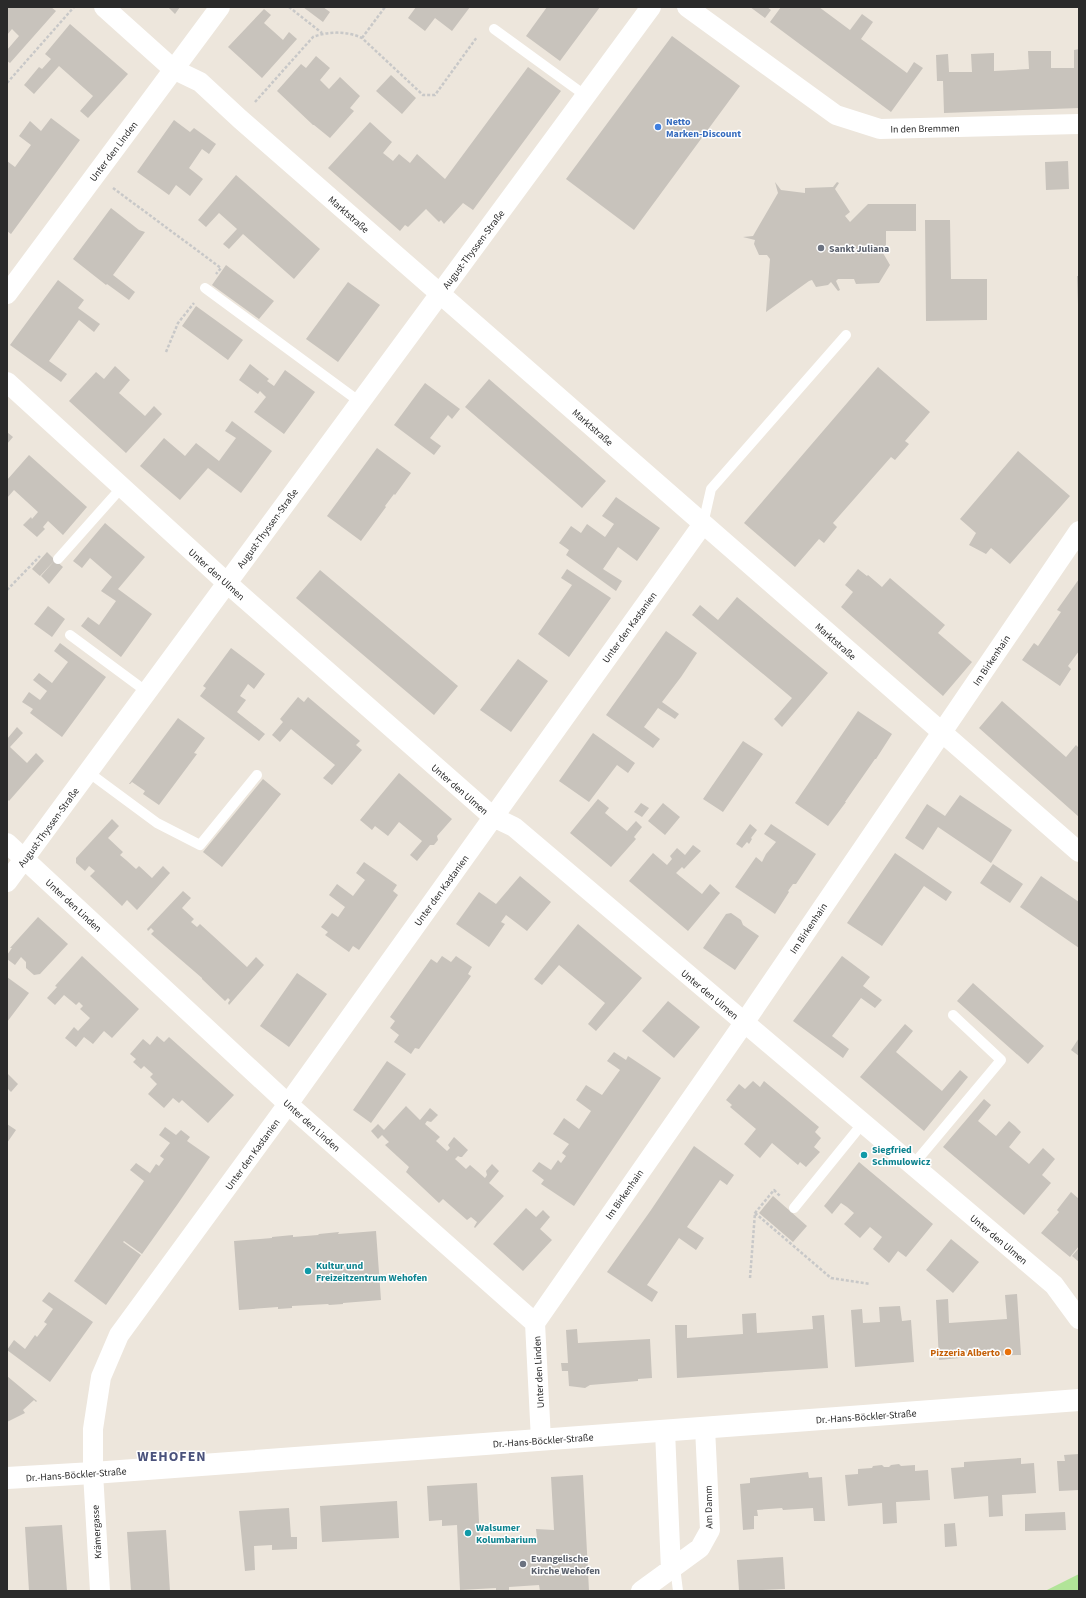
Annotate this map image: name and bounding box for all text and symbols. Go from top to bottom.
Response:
place label: Netto Marken-Discount [666,115,741,141]
street label: Unter den Linden [86,119,141,185]
street label: In den Bremmen [890,121,960,137]
marker: Netto Marken-Discount [653,122,663,132]
street label: Marktstraße [325,193,372,237]
street label: August-Thyssen-Straße [439,207,508,292]
place label: Sankt Juliana [829,242,889,256]
marker: Sankt Juliana [816,243,826,253]
street label: Marktstraße [569,406,616,450]
street label: August-Thyssen-Straße [234,486,302,571]
street label: Unter den Ulmen [185,546,248,604]
street label: Unter den Kastanien [599,589,660,666]
street label: Marktstraße [812,620,859,664]
street label: Im Birkenhain [970,632,1014,689]
street label: Unter den Ulmen [428,761,491,818]
street label: August-Thyssen-Straße [15,785,83,870]
street label: Unter den Kastanien [411,852,472,929]
street label: Unter den Linden [42,876,105,936]
street label: Im Birkenhain [787,900,831,957]
street label: Unter den Ulmen [678,966,741,1023]
street label: Unter den Linden [280,1096,343,1155]
street label: Unter den Kastanien [222,1116,283,1193]
place label: Siegfried Schmulowicz [872,1143,931,1169]
marker: Siegfried Schmulowicz [859,1150,869,1160]
street label: Im Birkenhain [602,1167,647,1222]
street label: Unter den Ulmen [967,1211,1030,1268]
place label: Kultur und Freizeitzentrum Wehofen [316,1259,428,1285]
marker: Kultur und Freizeitzentrum Wehofen [303,1266,313,1276]
street label: Unter den Linden [530,1335,548,1408]
place label: Pizzeria Alberto [930,1346,1000,1360]
marker: Pizzeria Alberto [1003,1347,1013,1357]
street label: Dr.-Hans-Böckler-Straße [815,1406,917,1428]
street label: Dr.-Hans-Böckler-Straße [492,1430,594,1452]
district label: WEHOFEN [137,1447,207,1467]
street label: Dr.-Hans-Böckler-Straße [25,1464,127,1486]
street label: Am Damm [702,1485,716,1529]
street label: Krämergasse [89,1505,105,1559]
place label: Walsumer Kolumbarium [476,1521,537,1547]
marker: Walsumer Kolumbarium [463,1528,473,1538]
place label: Evangelische Kirche Wehofen [531,1552,600,1578]
marker: Evangelische Kirche Wehofen [518,1559,528,1569]

